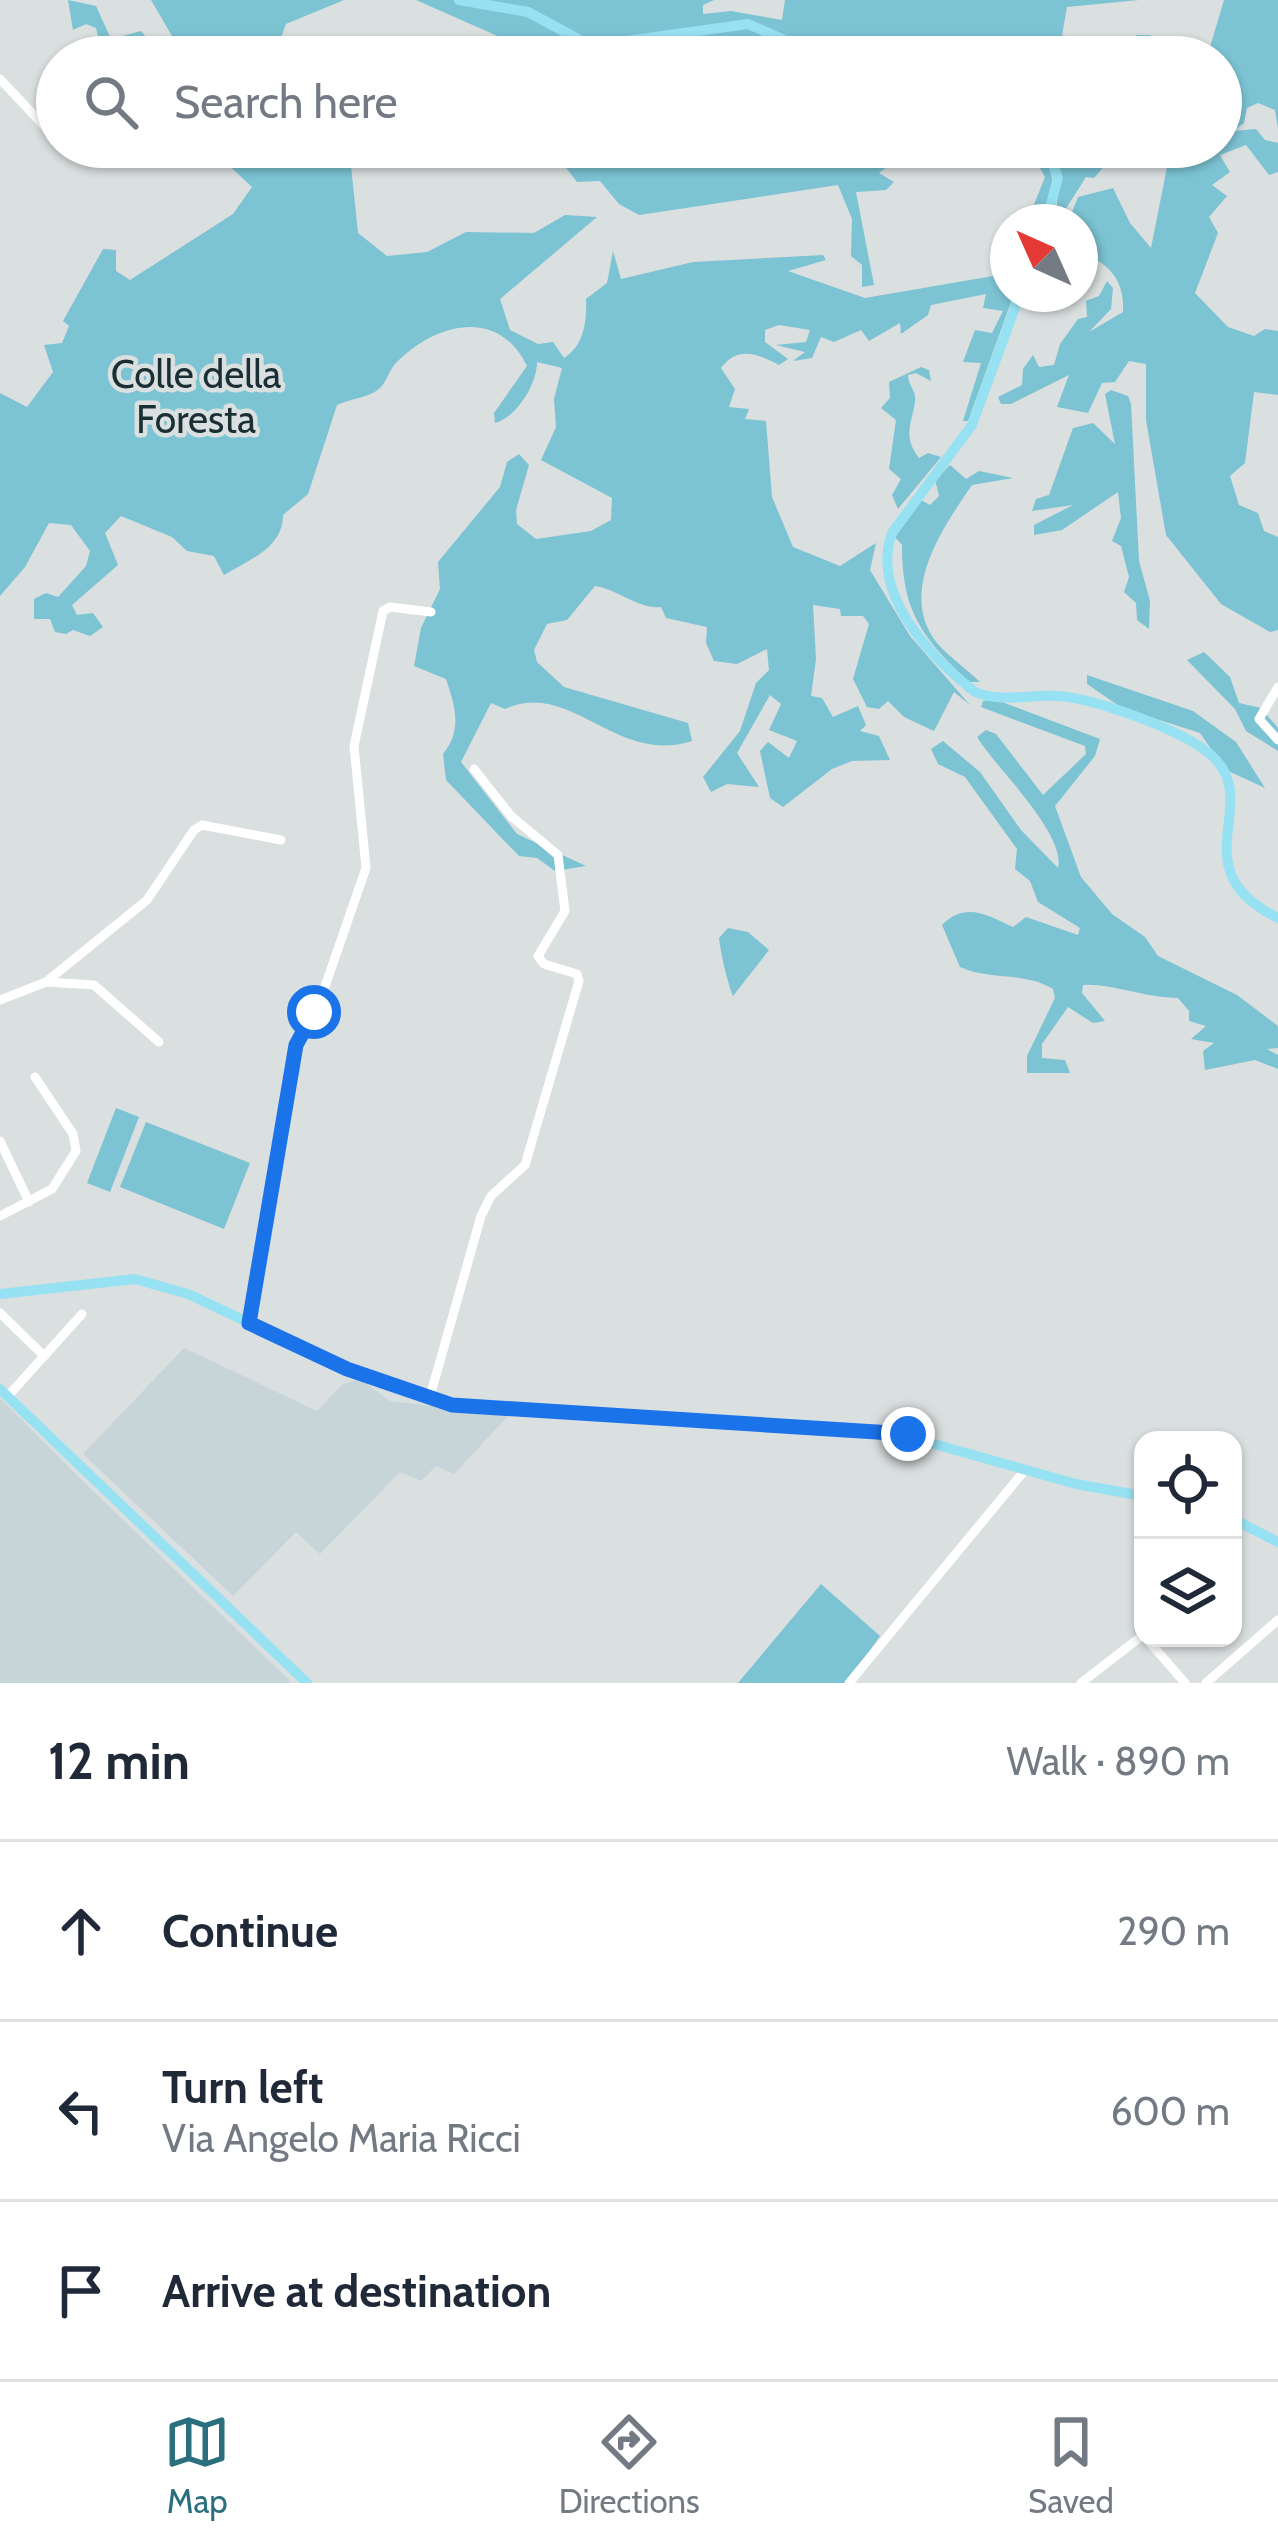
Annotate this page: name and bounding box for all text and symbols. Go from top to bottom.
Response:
search box [36,36,1242,168]
icon: search [78,69,144,135]
text: Search here [174,75,398,129]
north arrow [990,204,1098,312]
park label: Colle della Foresta [111,350,282,443]
route start [287,985,341,1039]
route end [881,1407,935,1461]
map controls [1134,1431,1242,1647]
button: locate [1134,1431,1242,1539]
button: layers [1134,1539,1242,1647]
text: 12 min [48,1730,190,1792]
text: Walk · 890 m [1006,1737,1230,1785]
icon: ahead [48,1898,114,1964]
text: Continue [162,1904,338,1958]
text: 290 m [1117,1907,1230,1955]
text: Turn left [162,2060,324,2114]
icon: left [48,2078,114,2144]
text: 600 m [1110,2087,1230,2135]
text: Via Angelo Maria Ricci [162,2114,521,2162]
icon: arrive [48,2258,114,2324]
text: Arrive at destination [162,2264,551,2318]
tab: Map [164,2409,230,2521]
tab: Directions [559,2409,700,2521]
tab: Saved [1028,2409,1114,2521]

